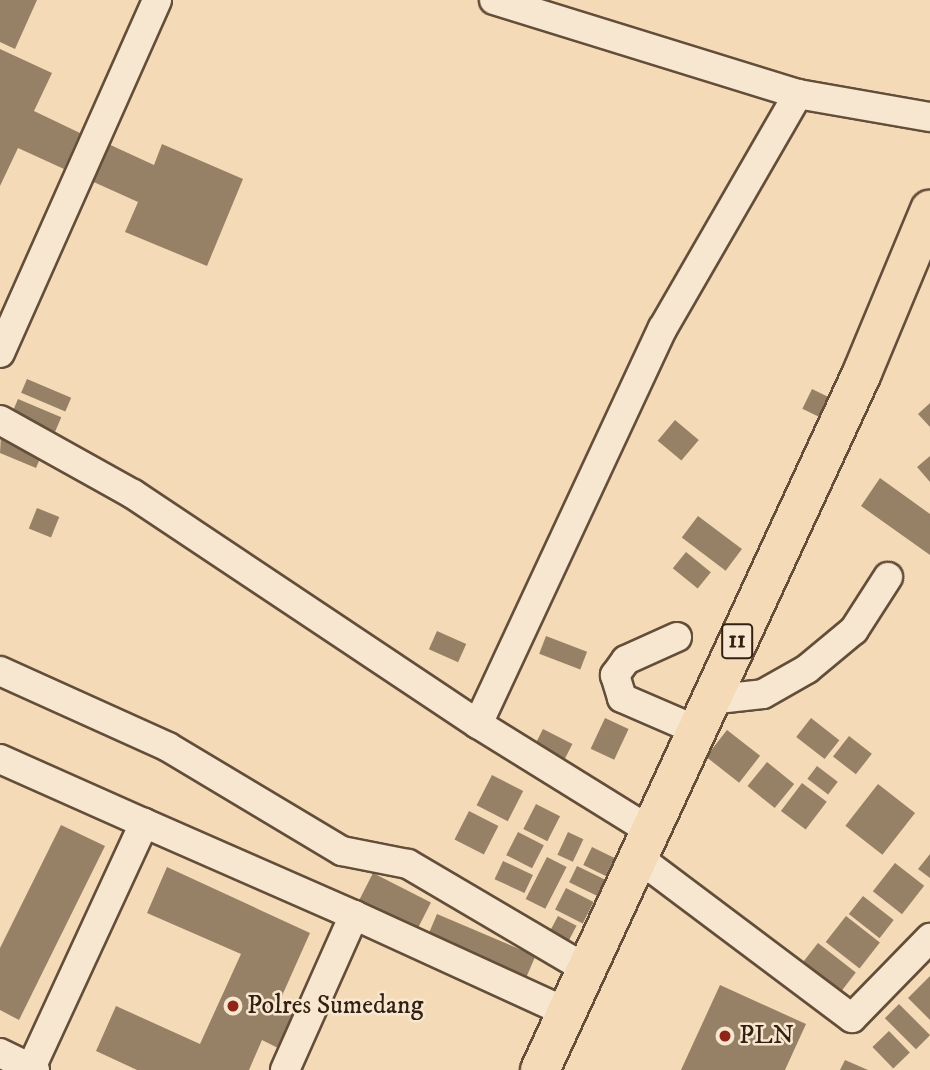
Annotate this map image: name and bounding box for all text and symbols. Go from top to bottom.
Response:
road number: 11 [720,620,754,662]
place label: Polres Sumedang [247,990,423,1022]
marker: Polres Sumedang [225,998,241,1014]
place label: PLN [739,1020,794,1052]
marker: PLN [717,1028,733,1044]

